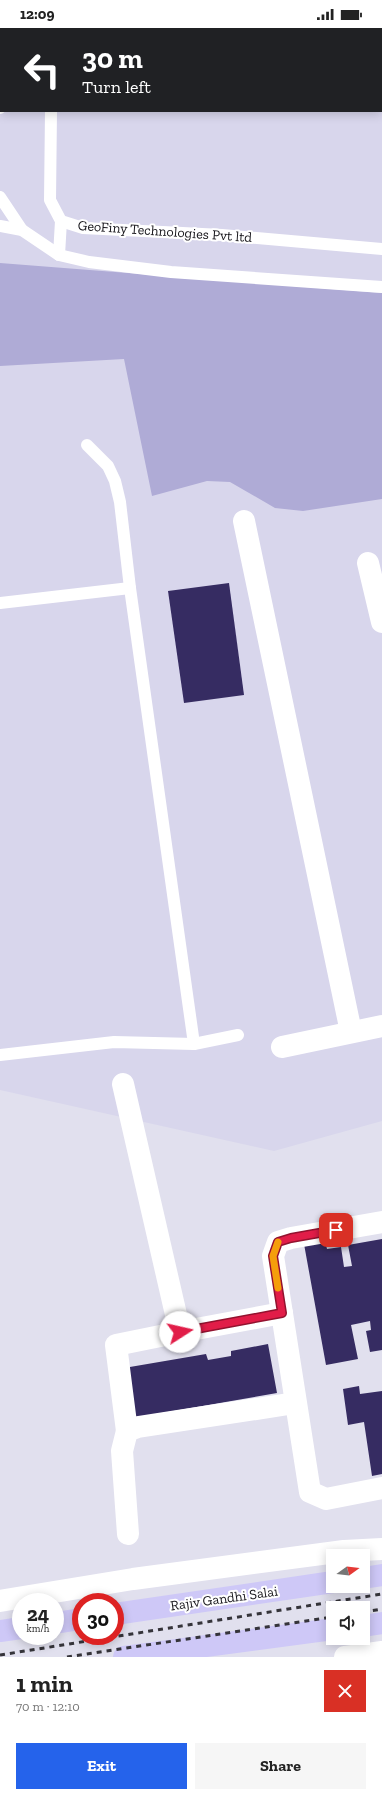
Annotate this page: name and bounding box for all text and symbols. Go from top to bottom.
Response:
text: 12:09 [20,5,55,23]
text: 30 m [82,42,143,75]
icon: left [16,44,68,96]
text: Turn left [82,76,151,98]
street label: GeoFiny Technologies Pvt ltd [77,217,253,246]
pin [319,1213,353,1247]
icon: arrive [325,1219,347,1241]
position arrow [159,1311,201,1353]
north arrow [326,1549,370,1593]
map controls [326,1549,370,1645]
street label: Rajiv Gandhi Salai [169,1583,279,1614]
speed limit sign: 30 [72,1593,124,1645]
button: sound [326,1601,370,1645]
text: 24 [27,1602,49,1626]
text: km/h [27,1623,49,1635]
text: 1 min [16,1669,73,1698]
button: close [324,1670,366,1712]
text: 70 m · 12:10 [16,1699,80,1714]
button: Exit [16,1743,187,1789]
button: Share [195,1743,366,1789]

